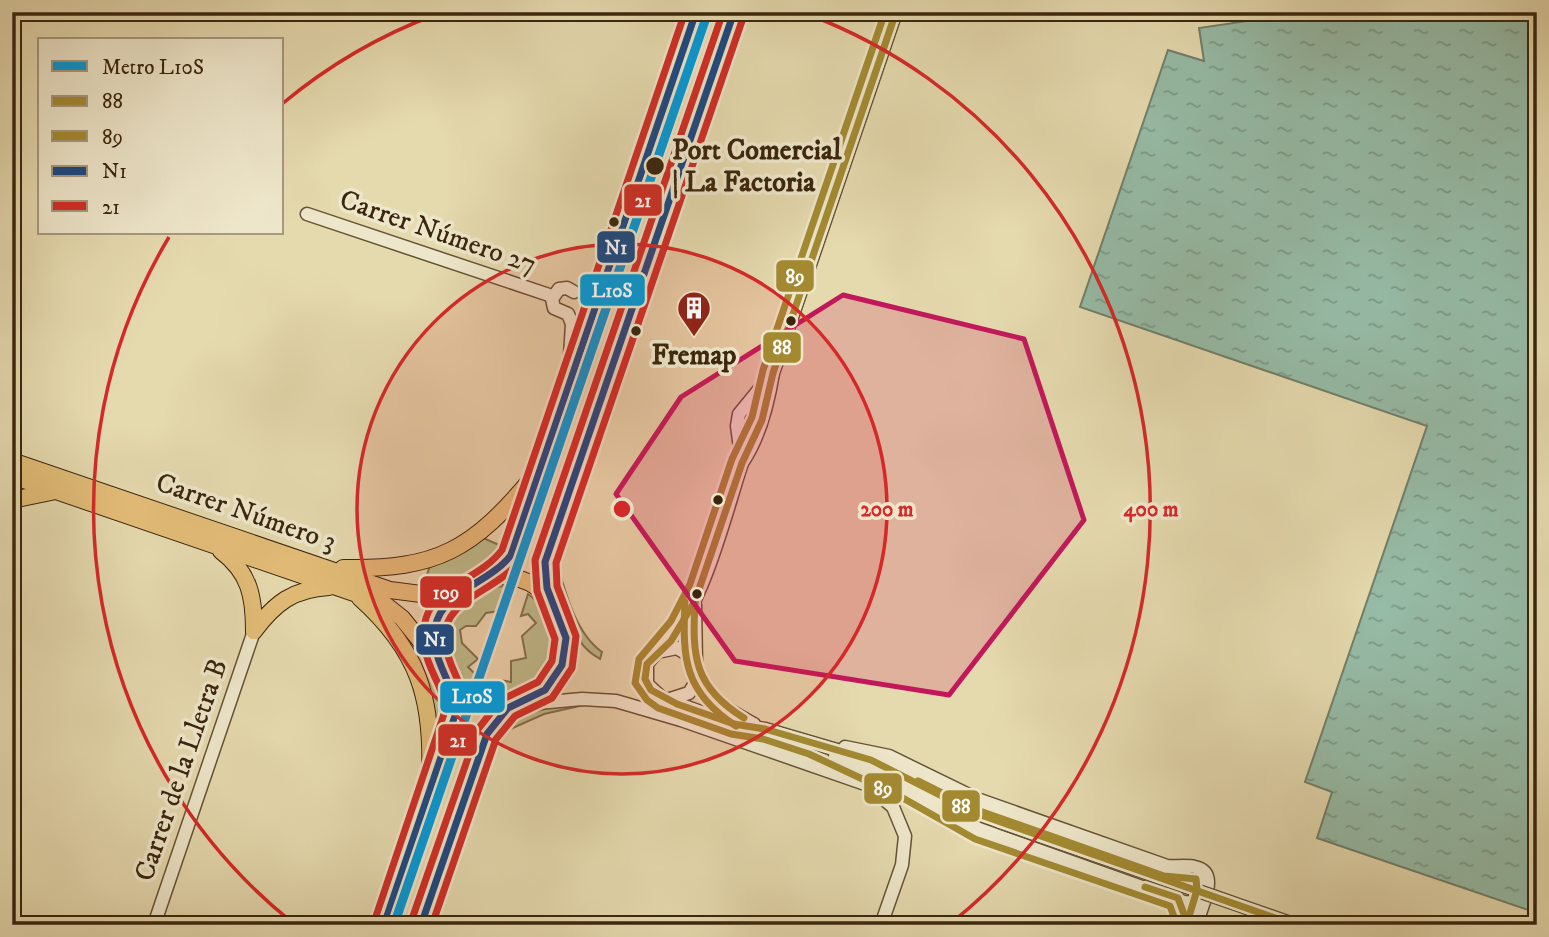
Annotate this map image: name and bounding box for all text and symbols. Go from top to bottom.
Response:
legend [38,38,284,234]
text: Metro L10S [102,55,204,81]
text: 88 [102,89,123,115]
text: 89 [102,125,123,151]
place label: Port Comercial | La Factoria [672,133,842,200]
marker: Port Comercial | La Factoria [644,155,666,177]
text: N1 [102,159,127,185]
street label: Carrer Número 27 [335,182,541,282]
line badge: 21 [623,183,663,217]
text: 21 [635,190,651,213]
text: 21 [102,195,120,221]
unlabelled marker [607,215,621,229]
line badge: N1 [596,230,636,264]
text: N1 [605,237,627,260]
line badge: 89 [775,259,815,293]
text: 89 [786,266,805,289]
line badge: L10S [579,273,646,307]
text: L10S [592,280,632,303]
building icon: Fremap [675,289,713,338]
unlabelled marker [784,314,798,328]
unlabelled marker [629,324,643,338]
line badge: 88 [762,331,802,364]
text: 88 [772,337,792,360]
place label: Fremap [652,338,736,373]
street label: Carrer Número 3 [151,465,341,559]
unlabelled marker [711,493,725,507]
centre of rings [610,497,634,521]
text: 200 m [860,497,914,523]
text: 400 m [1124,497,1179,523]
line badge: 109 [419,575,473,609]
text: 109 [433,582,459,605]
unlabelled marker [690,587,704,601]
line badge: N1 [415,623,455,656]
text: N1 [424,629,446,652]
street label: Carrer de la Lletra B [127,654,235,886]
line badge: L10S [439,680,506,714]
text: L10S [452,686,492,709]
line badge: 21 [437,723,478,757]
text: 21 [450,730,466,753]
line badge: 89 [863,772,903,805]
text: 89 [874,778,893,801]
line badge: 88 [941,789,981,823]
text: 88 [951,796,971,819]

